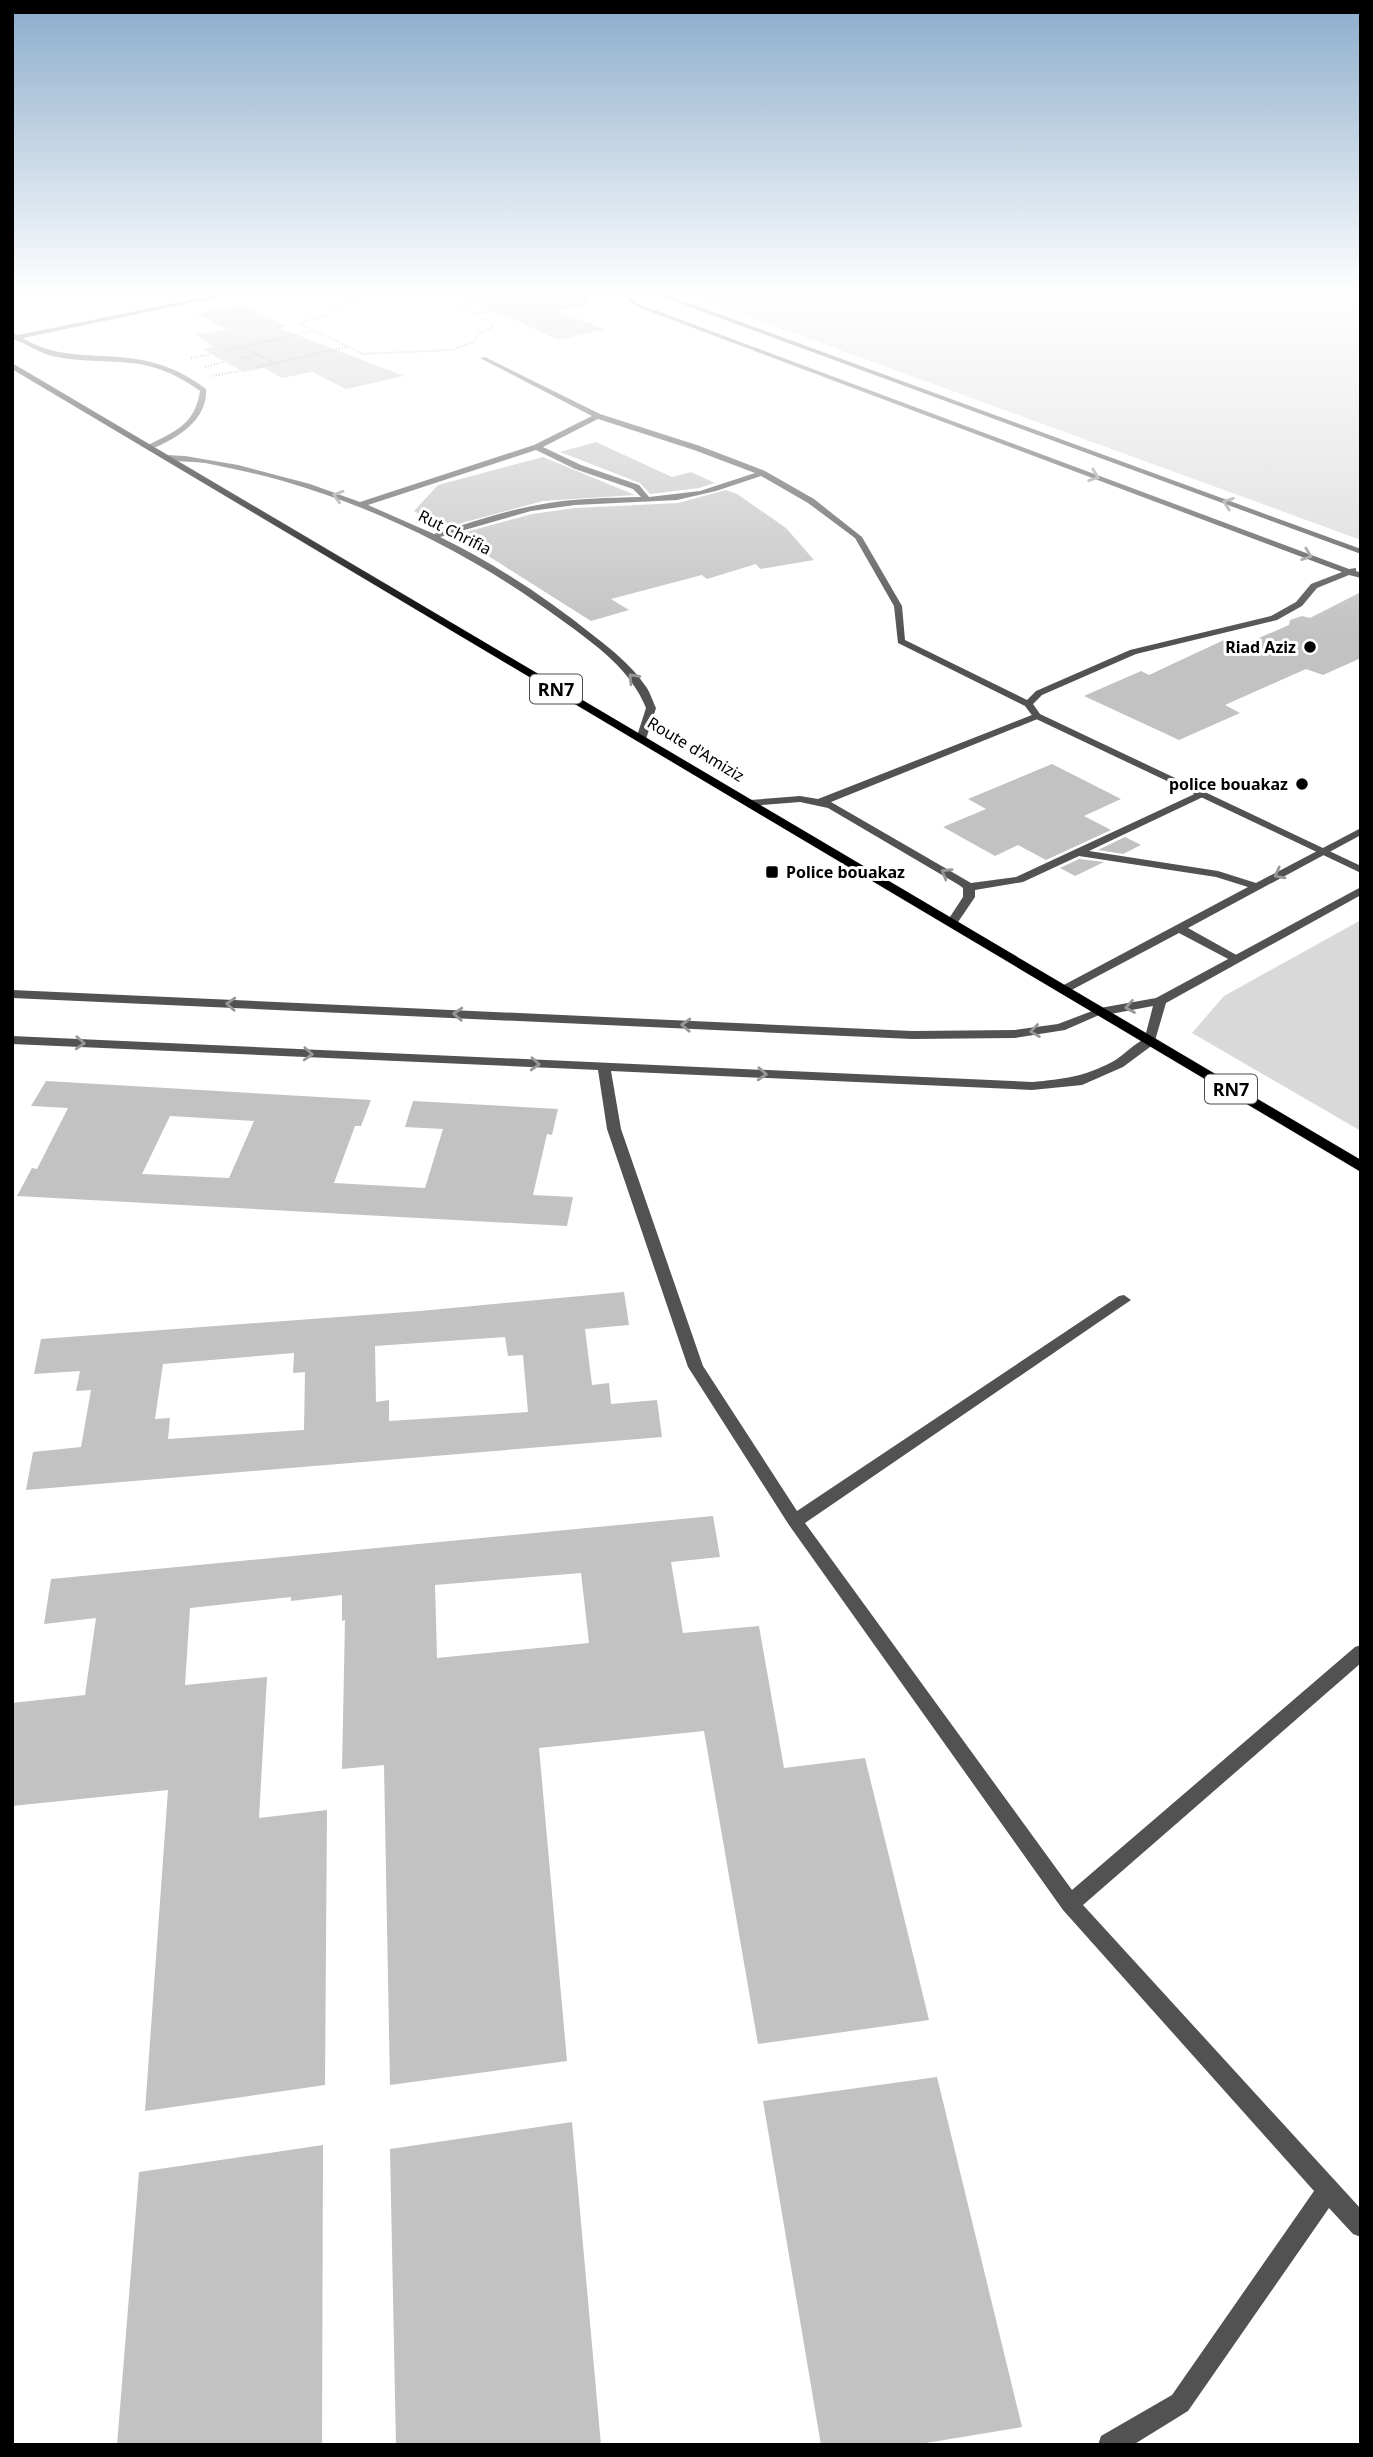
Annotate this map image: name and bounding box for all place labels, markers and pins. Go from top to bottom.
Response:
place label: Riad Aziz [1225,636,1296,658]
marker: Riad Aziz [1302,639,1318,655]
place label: police bouakaz [1169,773,1288,795]
marker: police bouakaz [1294,776,1310,792]
place label: Police bouakaz [786,861,905,883]
marker: Police bouakaz [764,864,780,880]

